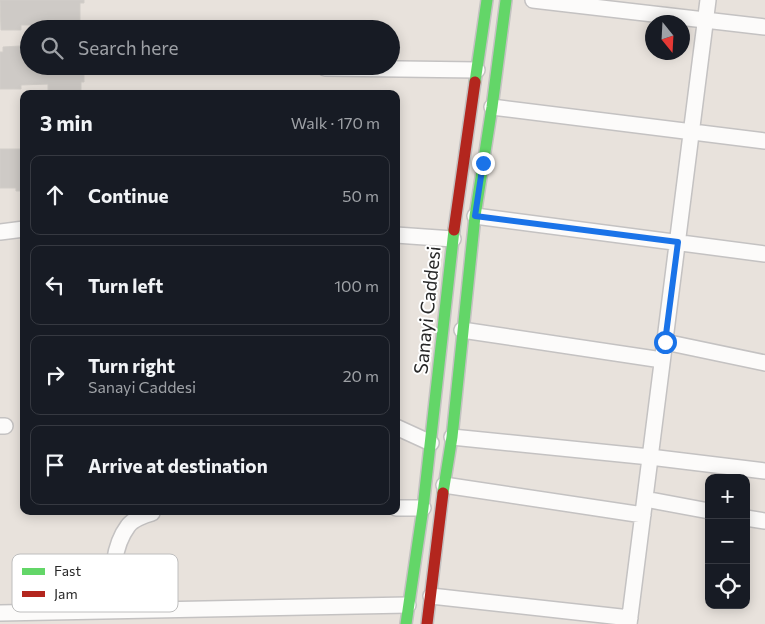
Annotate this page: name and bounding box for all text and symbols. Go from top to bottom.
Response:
north arrow [645,15,690,60]
search box [20,20,400,75]
icon: search [38,34,66,62]
text: Search here [78,36,178,59]
text: 3 min [40,110,93,135]
text: Walk · 170 m [291,113,380,132]
route end [472,152,495,175]
icon: ahead [41,181,69,209]
text: Continue [88,184,168,207]
text: 50 m [342,186,379,205]
street label: Sanayi Caddesi [408,245,445,375]
icon: left [41,271,69,299]
text: Turn left [88,274,163,297]
text: 100 m [334,276,379,295]
route start [654,331,677,354]
text: Turn right [88,354,175,377]
icon: right [41,361,69,389]
text: 20 m [343,366,379,385]
text: Sanayi Caddesi [88,377,196,396]
icon: arrive [41,451,69,479]
text: Arrive at destination [88,454,268,477]
map controls [705,474,750,609]
button: + [705,474,750,519]
button: − [705,519,750,564]
legend [12,554,178,612]
text: Fast [54,562,81,579]
button: locate [705,564,750,609]
text: Jam [54,585,78,602]

